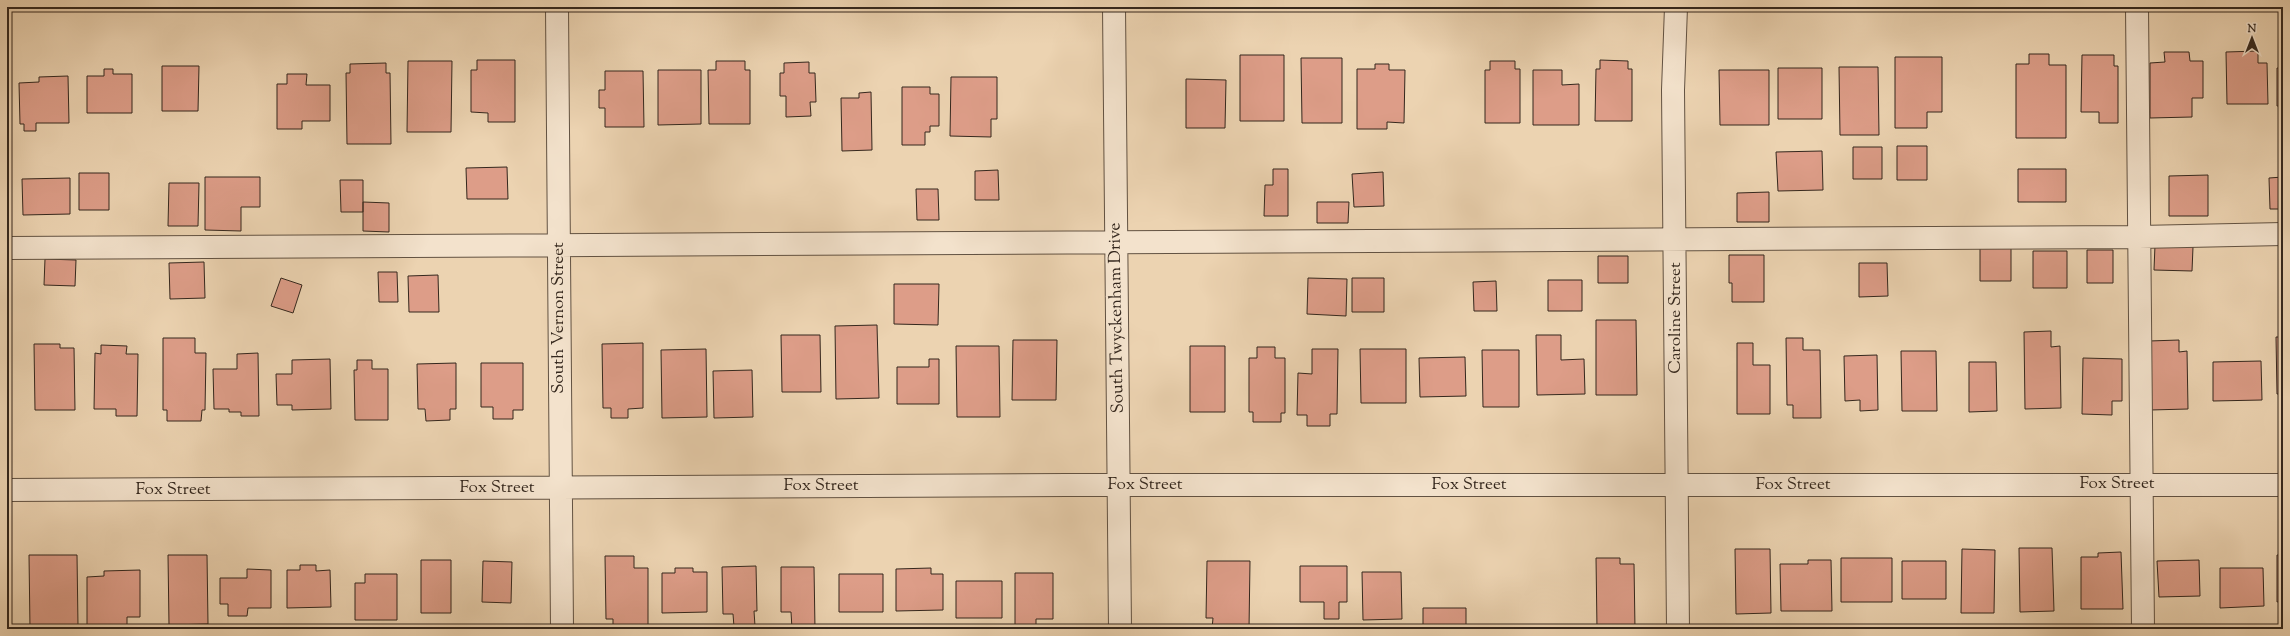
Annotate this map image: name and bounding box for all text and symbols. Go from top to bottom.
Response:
north arrow [2232,18,2272,58]
text: N [2247,21,2257,37]
street label: South Twyckenham Drive [1103,222,1131,414]
street label: South Vernon Street [547,242,571,394]
street label: Caroline Street [1664,262,1688,374]
street label: Fox Street [2079,472,2155,496]
street label: Fox Street [1107,473,1183,497]
street label: Fox Street [1431,473,1507,497]
street label: Fox Street [1755,473,1831,497]
street label: Fox Street [783,474,859,498]
street label: Fox Street [459,476,535,500]
street label: Fox Street [135,478,211,502]

